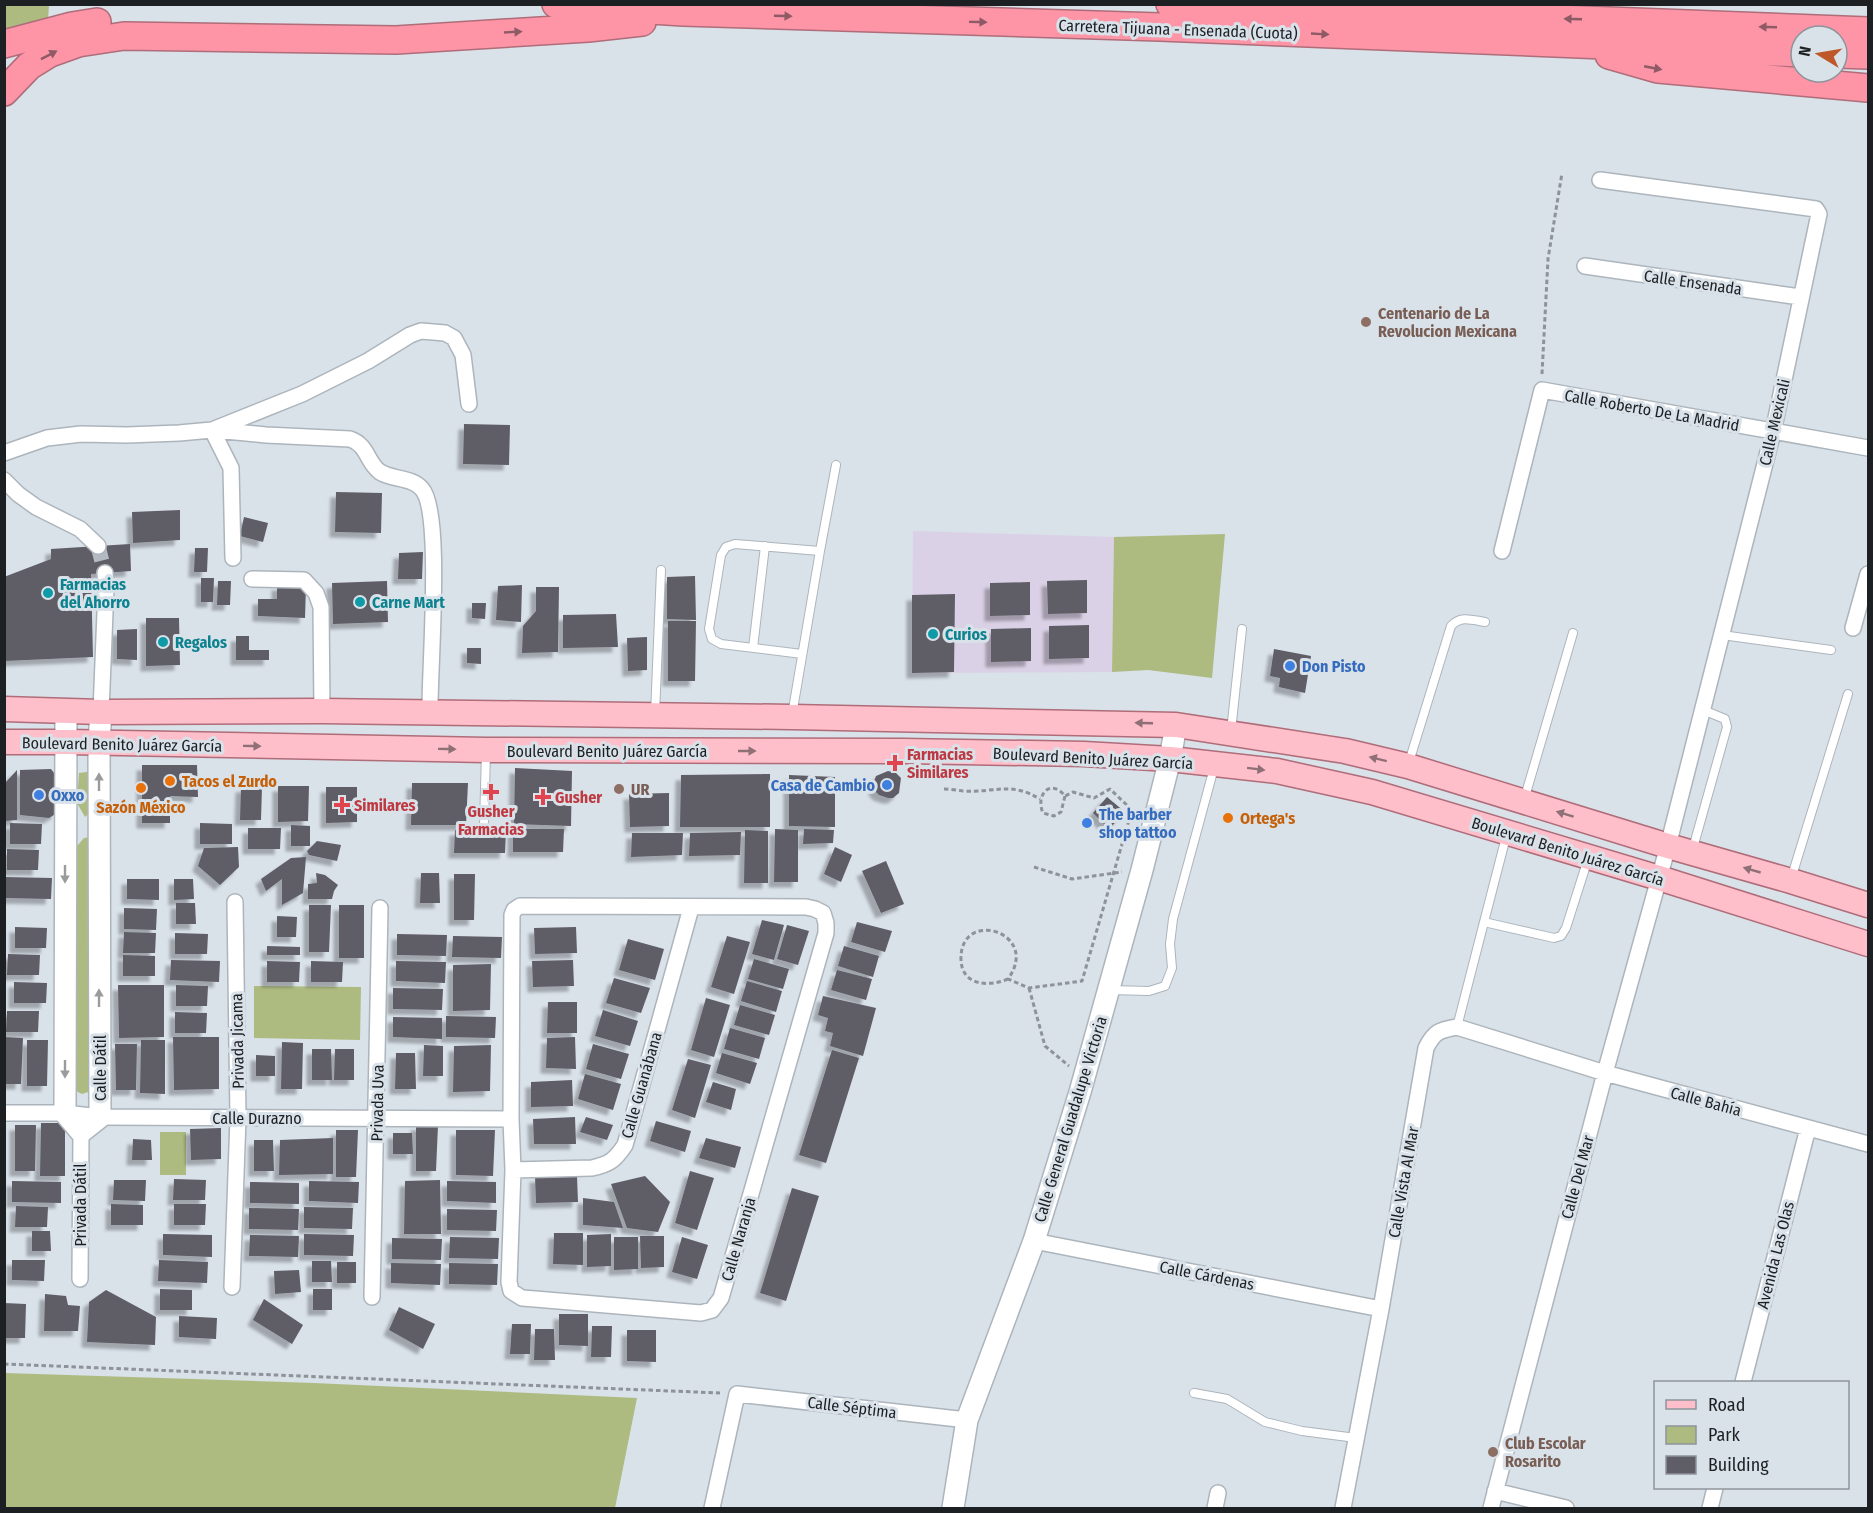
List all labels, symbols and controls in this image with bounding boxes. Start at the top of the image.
one-way arrow [774,11,793,20]
one-way arrow [1564,15,1583,24]
street label: Carretera Tijuana - Ensenada (Cuota) [1058,16,1298,43]
one-way arrow [969,18,988,27]
one-way arrow [1759,23,1778,32]
north arrow [1789,24,1849,84]
one-way arrow [504,28,523,37]
one-way arrow [1310,30,1329,39]
text: N [1795,45,1815,58]
one-way arrow [40,50,57,60]
one-way arrow [1643,64,1662,73]
street label: Calle Ensenada [1643,266,1743,299]
place label: Centenario de La Revolucion Mexicana [1378,304,1517,341]
marker: Centenario de La Revolucion Mexicana [1359,315,1373,329]
street label: Calle Mexicali [1755,377,1794,467]
street label: Calle Roberto De La Madrid [1563,386,1741,435]
place label: Farmacias del Ahorro [60,575,130,612]
marker: Farmacias del Ahorro [41,586,55,600]
place label: Carne Mart [372,593,445,612]
marker: Carne Mart [353,595,367,609]
place label: Curios [945,625,987,644]
marker: Curios [926,627,940,641]
place label: Regalos [175,633,227,652]
marker: Regalos [156,635,170,649]
place label: Don Pisto [1302,657,1366,676]
marker: Don Pisto [1283,659,1297,673]
one-way arrow [1135,719,1154,728]
street label: Boulevard Benito Juárez García [22,733,223,756]
one-way arrow [242,741,261,750]
street label: Boulevard Benito Juárez García [507,742,707,761]
street label: Boulevard Benito Juárez García [992,744,1194,773]
one-way arrow [437,745,456,754]
place label: Farmacias Similares [907,745,973,782]
one-way arrow [737,746,756,756]
one-way arrow [1369,753,1388,763]
marker: Farmacias Similares [888,756,902,770]
one-way arrow [1247,764,1266,774]
place label: Tacos el Zurdo [182,772,277,791]
one-way arrow [94,773,104,792]
marker: Tacos el Zurdo [163,774,177,788]
place label: Casa de Cambio [771,776,875,795]
marker: Casa de Cambio [880,778,894,792]
place label: UR [631,780,650,799]
marker: Sazón México [134,781,148,795]
marker: UR [612,782,626,796]
marker: Gusher Farmacias [484,785,498,799]
place label: Oxxo [51,786,85,805]
marker: Oxxo [32,788,46,802]
place label: Gusher [555,788,602,807]
marker: Gusher [536,790,550,804]
place label: Similares [354,796,416,815]
place label: Sazón México [96,798,186,817]
marker: Similares [335,798,349,812]
place label: Gusher Farmacias [458,802,524,839]
place label: The barber shop tattoo [1099,805,1177,842]
place label: Ortega's [1240,809,1295,828]
one-way arrow [1556,809,1574,819]
marker: Ortega's [1221,811,1235,825]
street label: Boulevard Benito Juárez García [1469,813,1667,890]
marker: The barber shop tattoo [1080,816,1094,830]
one-way arrow [60,864,70,883]
one-way arrow [1743,865,1761,874]
one-way arrow [94,989,104,1008]
street label: Privada Jicama [227,993,248,1089]
street label: Calle General Guadalupe Victoria [1030,1014,1111,1224]
street label: Calle Guanábana [617,1030,666,1141]
street label: Calle Dátil [91,1035,110,1101]
one-way arrow [60,1059,70,1078]
street label: Privada Uva [367,1064,388,1142]
street label: Calle Bahía [1668,1083,1744,1120]
street label: Calle Durazno [212,1109,302,1128]
street label: Calle Vista Al Mar [1384,1125,1423,1239]
street label: Calle Del Mar [1557,1133,1598,1221]
street label: Privada Dátil [71,1163,90,1247]
street label: Calle Naranja [717,1195,760,1283]
street label: Avenida Las Olas [1753,1199,1798,1311]
street label: Calle Cárdenas [1158,1257,1256,1294]
legend [1654,1381,1849,1489]
street label: Calle Séptima [806,1393,898,1422]
text: Road [1708,1394,1745,1416]
text: Park [1708,1424,1741,1446]
place label: Club Escolar Rosarito [1505,1434,1586,1471]
marker: Club Escolar Rosarito [1486,1445,1500,1459]
text: Building [1708,1454,1769,1476]

